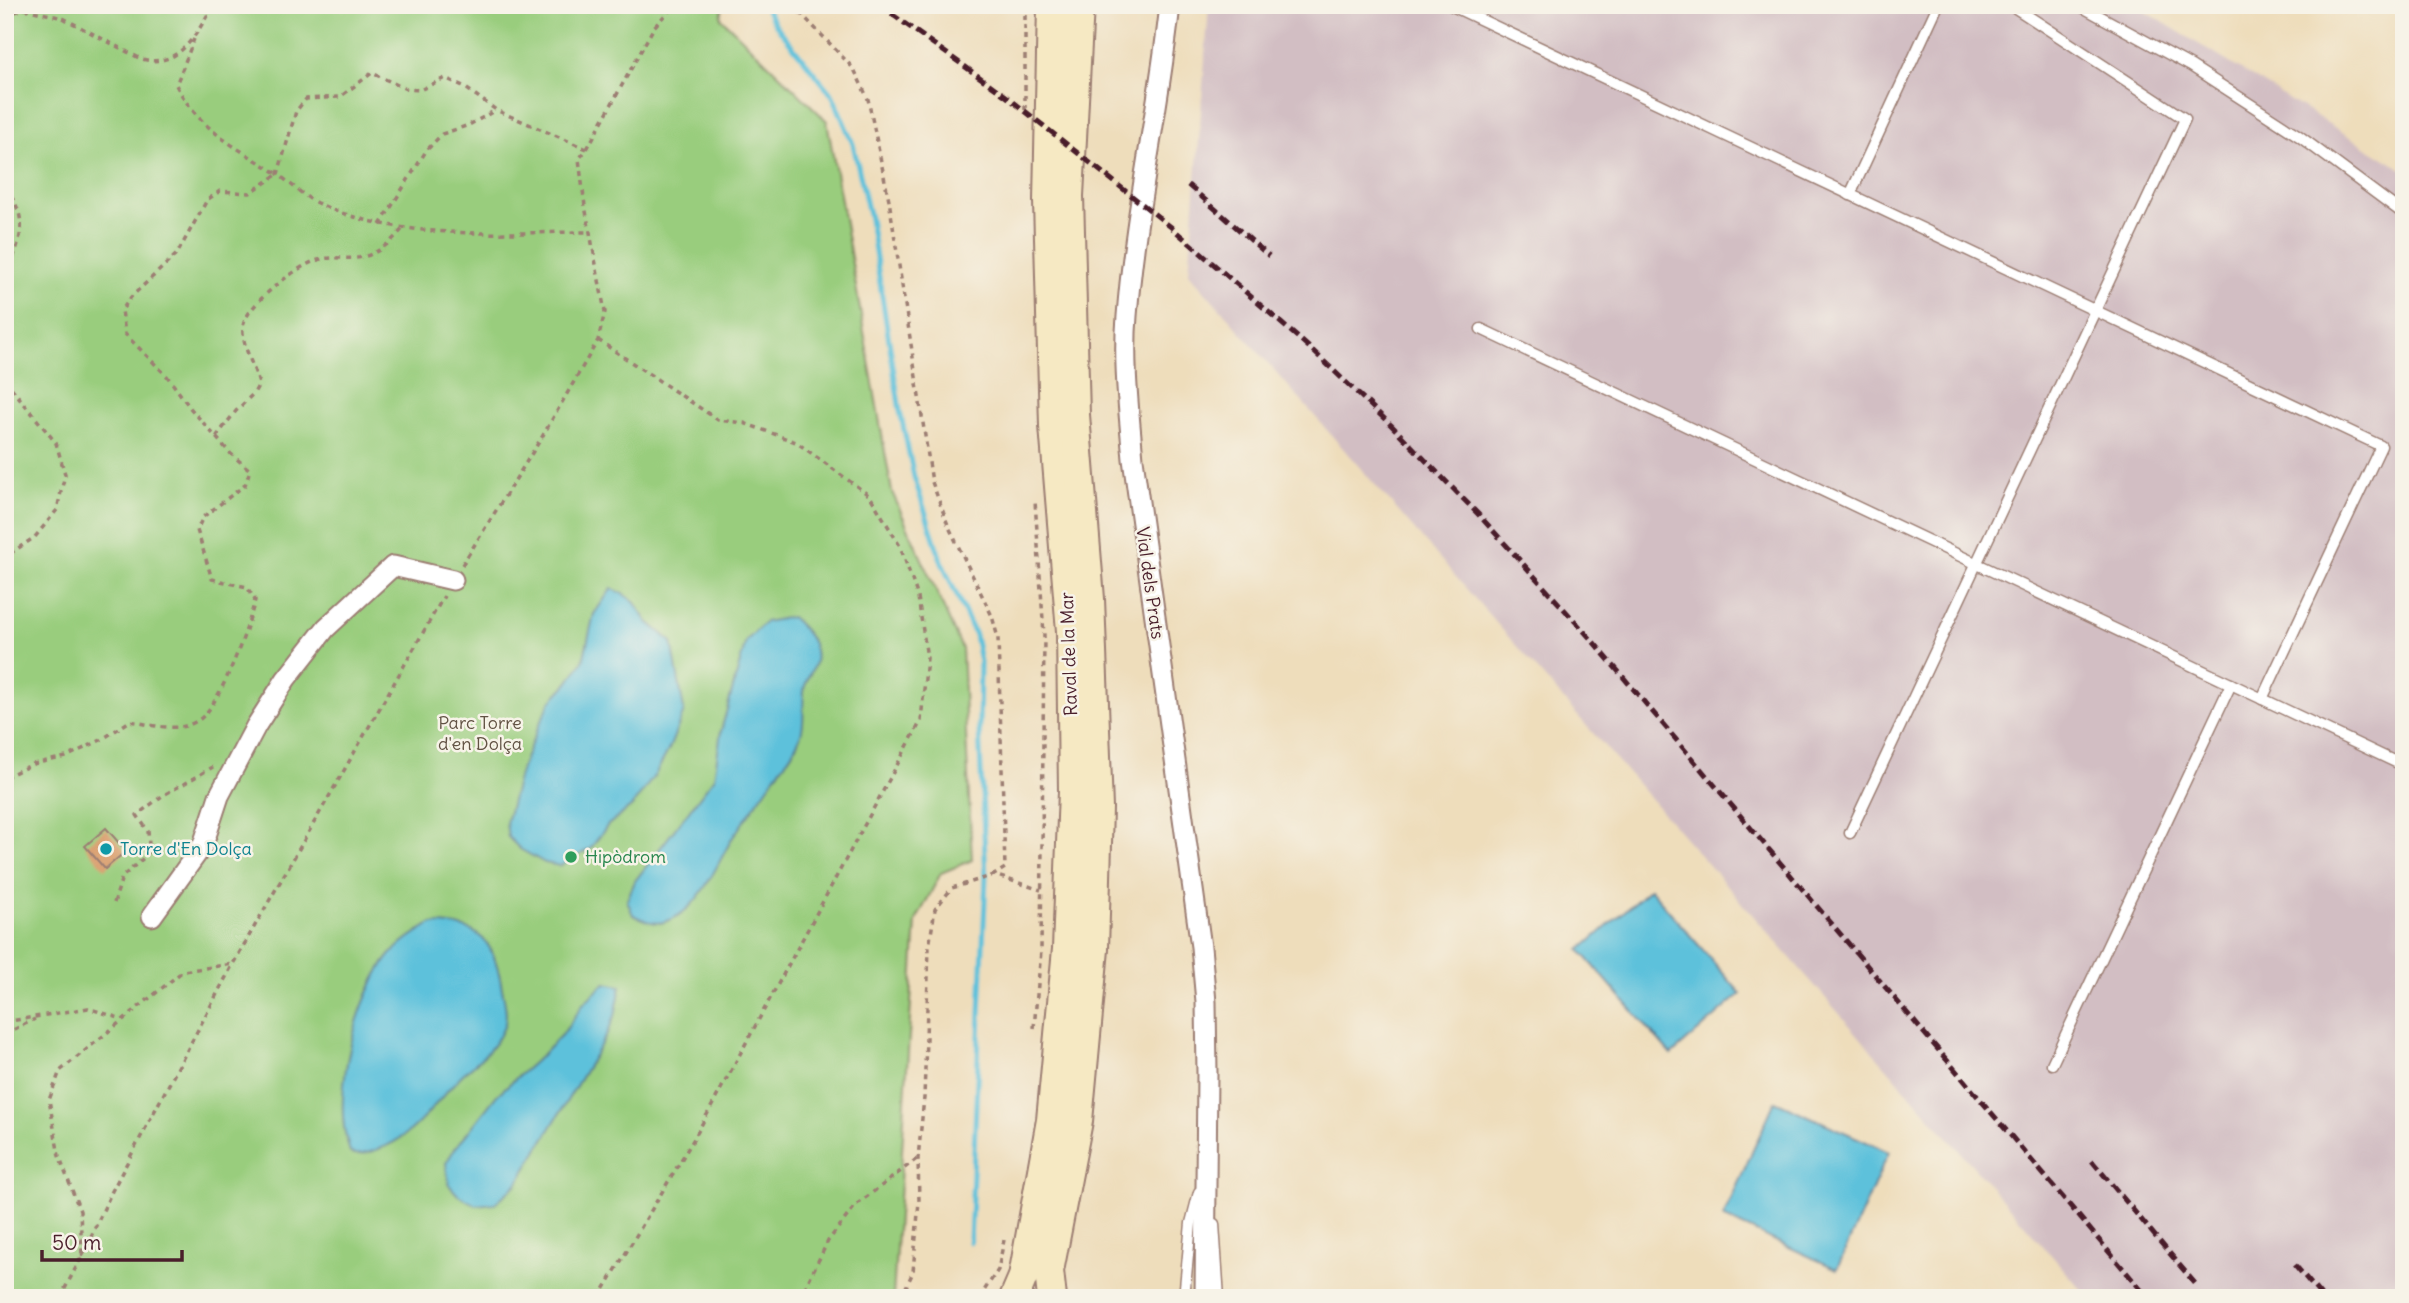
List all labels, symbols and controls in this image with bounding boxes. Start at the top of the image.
street label: Vial dels Prats [1131,525,1170,641]
street label: Raval de la Mar [1055,591,1082,716]
park label: Parc Torre d'en Dolça [438,711,522,755]
place label: Torre d'En Dolça [120,837,252,860]
marker: Torre d'En Dolça [98,841,114,857]
place label: Hipòdrom [585,845,666,868]
marker: Hipòdrom [563,849,579,865]
scale bar [42,1219,182,1263]
text: 50 m [52,1229,101,1256]

